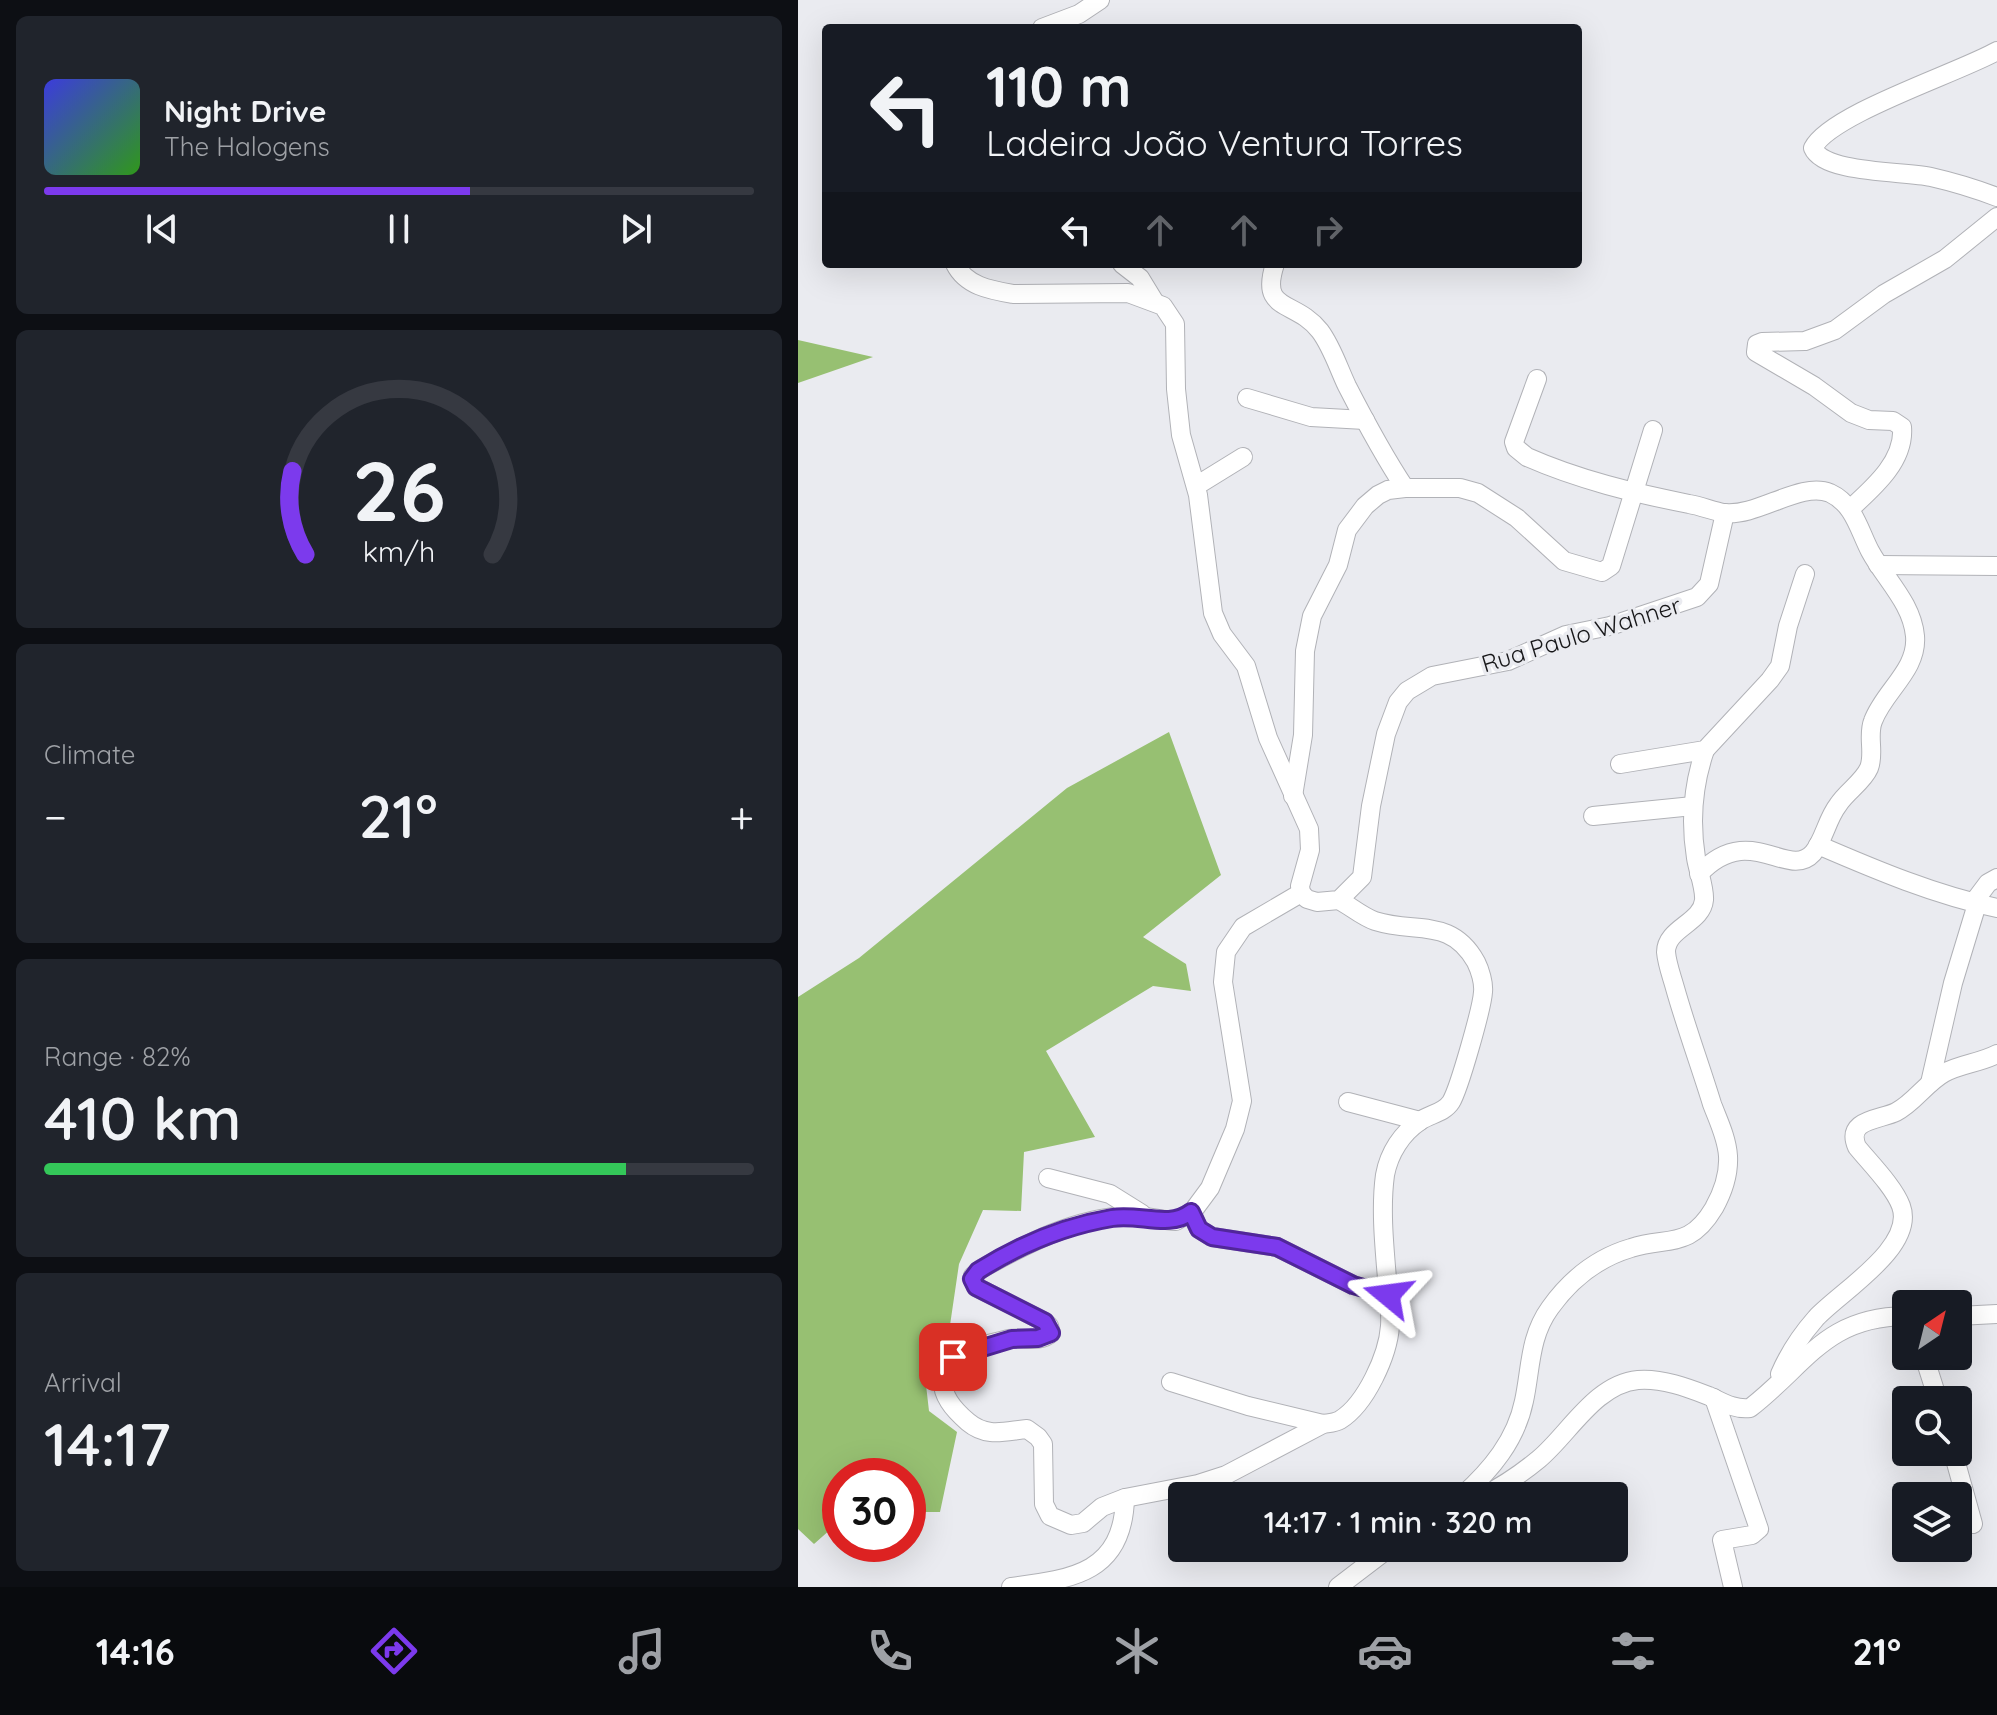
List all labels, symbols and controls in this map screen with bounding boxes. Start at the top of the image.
text: 110 m [986,51,1131,121]
icon: left [854,56,958,160]
text: Night Drive [164,92,326,130]
text: Ladeira João Ventura Torres [986,120,1463,165]
text: The Halogens [164,130,330,163]
icon: previous [140,207,184,251]
icon: pause [377,207,421,251]
icon: next [614,207,658,251]
icon: left [1054,208,1098,252]
icon: ahead [1138,208,1182,252]
icon: ahead [1222,208,1266,252]
icon: right [1306,208,1350,252]
text: 26 [352,438,446,542]
text: km/h [363,533,435,569]
street label: Rua Paulo Wahner [1478,589,1684,679]
text: Climate [44,738,135,771]
text: 21° [358,778,438,853]
text: − [44,789,67,844]
text: + [729,789,754,844]
text: Range · 82% [44,1040,191,1073]
text: 410 km [44,1080,242,1155]
position arrow [1346,1253,1430,1337]
north arrow [1892,1290,1972,1370]
map controls [1892,1290,1972,1562]
pin [919,1323,987,1391]
icon: arrive [931,1335,975,1379]
text: Arrival [44,1366,122,1399]
button: search [1892,1386,1972,1466]
text: 14:17 [44,1406,171,1481]
speed limit sign: 30 [822,1458,926,1562]
button: layers [1892,1482,1972,1562]
text: 14:17 · 1 min · 320 m [1264,1503,1532,1541]
icon: directions [366,1623,422,1679]
icon: music [614,1623,670,1679]
icon: phone [862,1623,918,1679]
icon: climate [1109,1623,1165,1679]
icon: car [1357,1623,1413,1679]
icon: filters [1605,1623,1661,1679]
text: 14:16 [96,1629,175,1674]
text: 21° [1852,1629,1901,1674]

